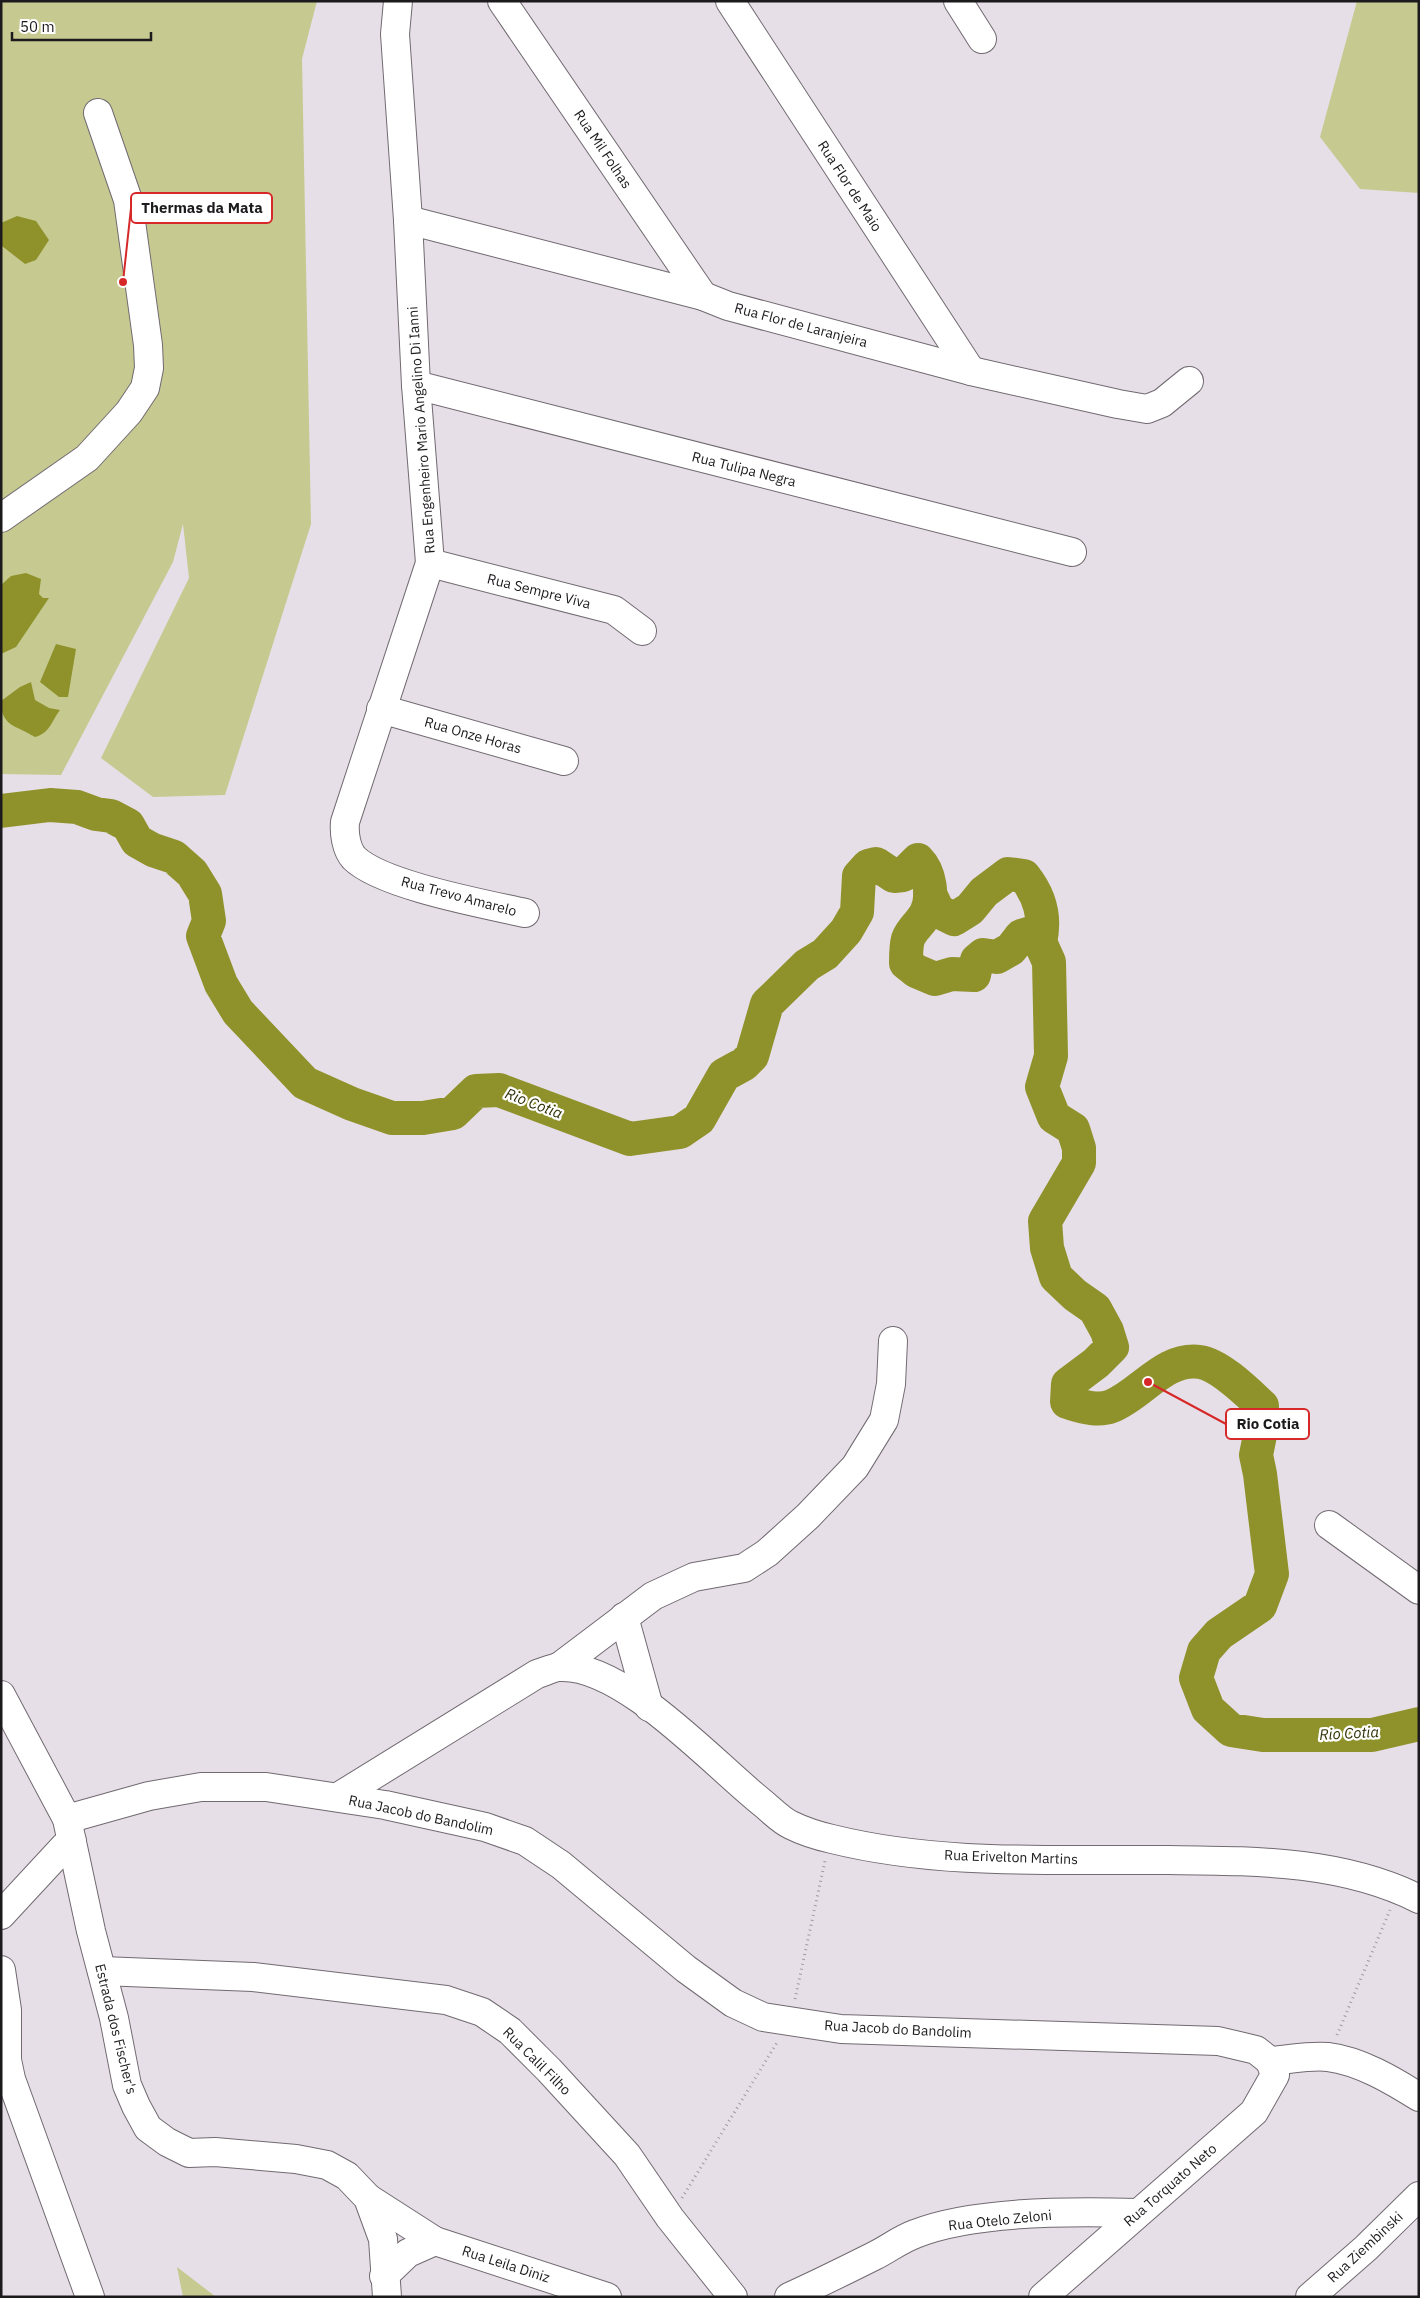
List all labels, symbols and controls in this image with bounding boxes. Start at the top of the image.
scale bar [12,10,151,42]
text: 50 m [20,17,55,36]
street label: Rua Mil Folhas [570,106,636,192]
street label: Rua Flor de Maio [814,137,886,235]
callout: Thermas da Mata [131,193,272,223]
text: Thermas da Mata [141,198,263,217]
street label: Rua Flor de Laranjeira [733,299,870,352]
street label: Rua Engenheiro Mario Angelino Di Ianni [403,306,439,554]
street label: Rua Tulipa Negra [690,447,798,491]
street label: Rua Sempre Viva [485,569,593,613]
street label: Rua Onze Horas [422,713,524,757]
street label: Rua Trevo Amarelo [399,872,519,920]
water label: Rio Cotia [503,1083,566,1123]
callout: Rio Cotia [1226,1409,1309,1439]
text: Rio Cotia [1236,1414,1300,1433]
water label: Rio Cotia [1319,1722,1380,1744]
street label: Rua Jacob do Bandolim [347,1791,495,1839]
street label: Rua Erivelton Martins [944,1846,1078,1868]
street label: Estrada dos Fischer's [91,1962,141,2096]
street label: Rua Jacob do Bandolim [824,2016,972,2042]
street label: Rua Calil Filho [499,2023,575,2099]
street label: Rua Torquato Neto [1120,2140,1220,2230]
street label: Rua Otelo Zeloni [947,2206,1053,2234]
street label: Rua Ziembinski [1324,2208,1406,2286]
street label: Rua Leila Diniz [460,2241,553,2287]

